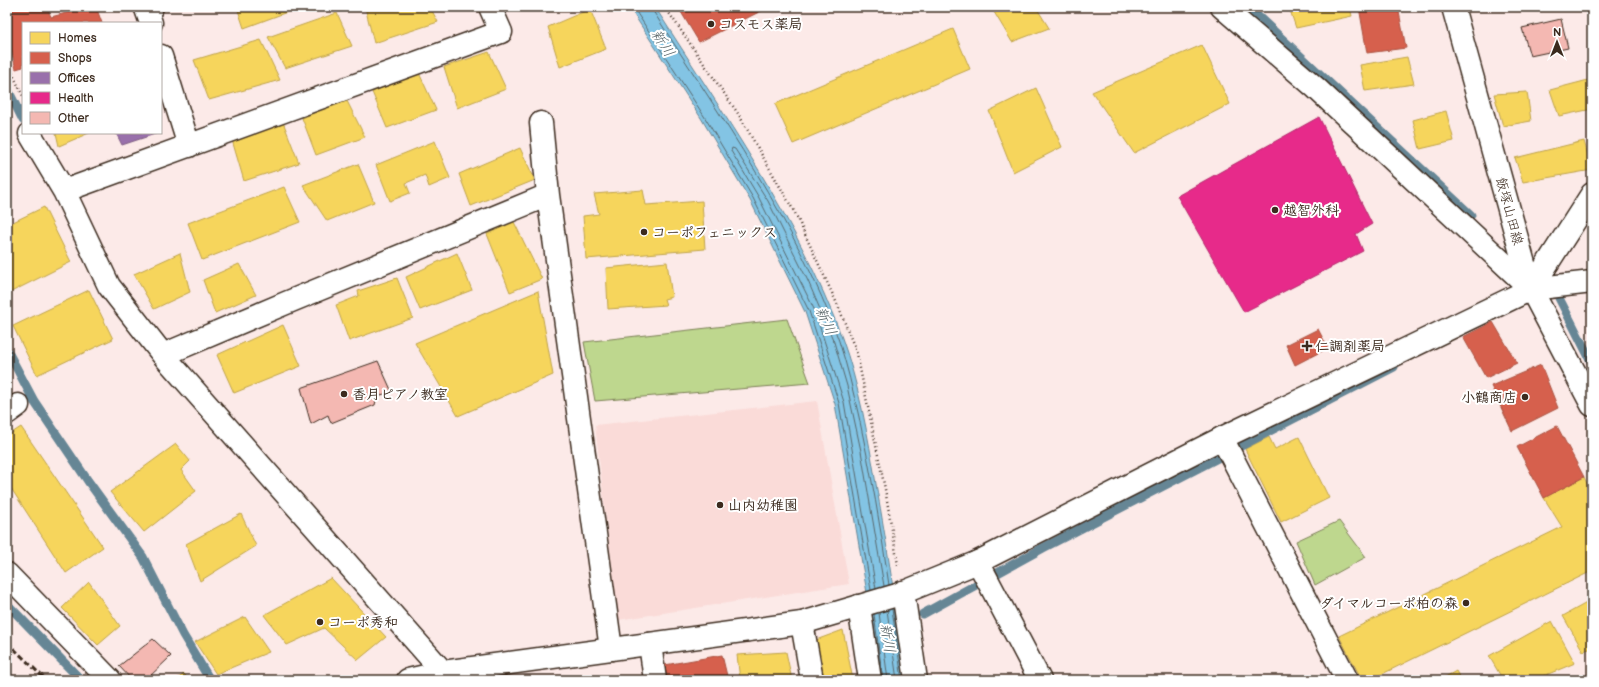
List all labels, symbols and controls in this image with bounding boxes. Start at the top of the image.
place label: コスモス薬局 [719,16,802,33]
marker: コスモス薬局 [706,19,716,29]
legend [22,22,162,134]
north arrow [1537,22,1577,62]
water label: 新川 [646,26,679,61]
text: N [1553,26,1561,39]
text: Homes [58,31,97,46]
text: Shops [58,51,92,66]
text: Offices [58,71,95,86]
text: Health [58,91,94,106]
text: Other [58,111,90,126]
street label: 飯塚山田線 [1492,175,1527,247]
place label: 越智外科 [1283,202,1340,219]
marker: 越智外科 [1270,205,1280,215]
place label: コーポフェニックス [652,224,777,241]
marker: コーポフェニックス [639,227,649,237]
water label: 新川 [811,304,840,339]
place label: 仁調剤薬局 [1315,338,1385,355]
marker: 仁調剤薬局 [1302,341,1312,351]
place label: 香月ピアノ教室 [352,386,448,403]
marker: 香月ピアノ教室 [339,389,349,399]
place label: 小鶴商店 [1461,389,1517,406]
marker: 小鶴商店 [1520,392,1530,402]
place label: 山内幼稚園 [728,497,798,514]
marker: 山内幼稚園 [715,500,725,510]
place label: ダイマルコーポ柏の森 [1320,595,1458,612]
marker: ダイマルコーポ柏の森 [1461,598,1471,608]
place label: コーポ秀和 [328,614,398,631]
marker: コーポ秀和 [315,617,325,627]
water label: 新川 [876,622,899,654]

